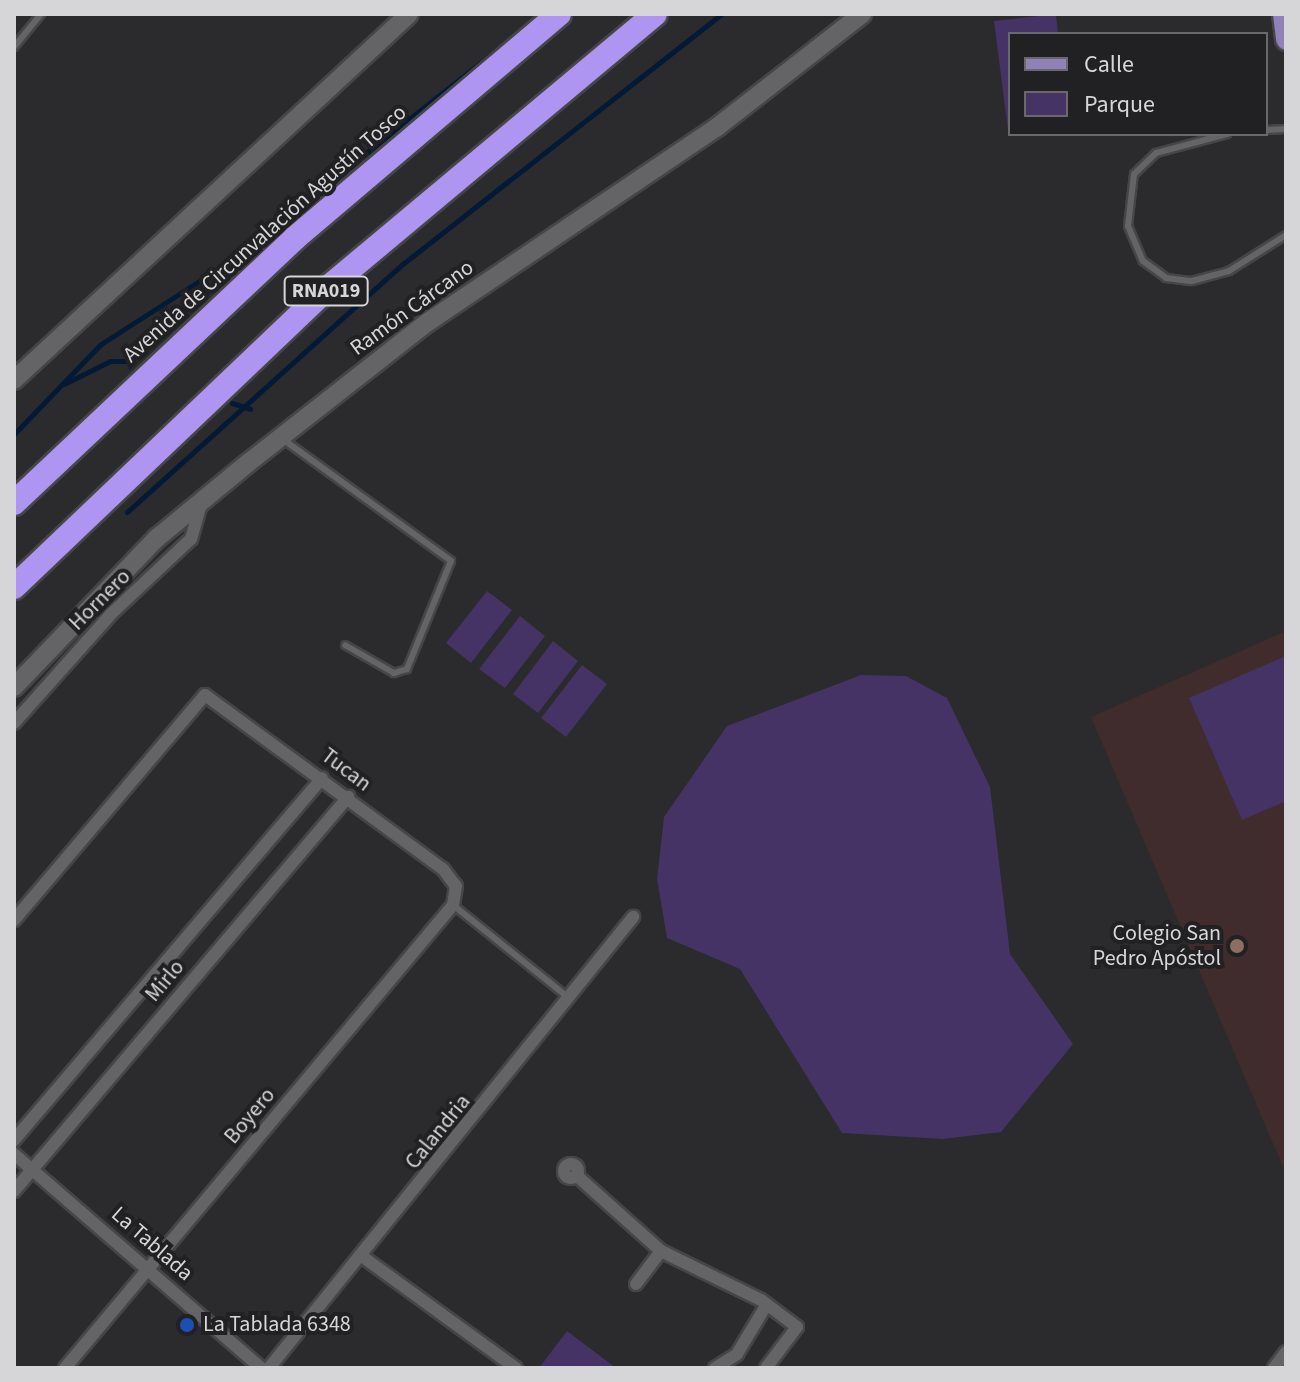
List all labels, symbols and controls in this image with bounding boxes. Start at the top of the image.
legend [1008,32,1268,136]
text: Calle [1084,47,1134,82]
text: Parque [1084,87,1155,122]
street label: Avenida de Circunvalación Agustín Tosco [118,100,412,368]
street label: Ramón Cárcano [345,254,479,362]
road number: RNA019 [282,275,370,307]
street label: Hornero [64,564,136,636]
street label: Tucan [316,743,376,797]
place label: Colegio San Pedro Apóstol [1093,920,1221,972]
marker: Colegio San Pedro Apóstol [1228,937,1246,955]
street label: Mirlo [140,955,190,1007]
street label: Boyero [219,1083,281,1149]
street label: Calandria [400,1089,476,1175]
street label: La Tablada [106,1201,198,1287]
place label: La Tablada 6348 [203,1312,351,1338]
marker: La Tablada 6348 [178,1316,196,1334]

